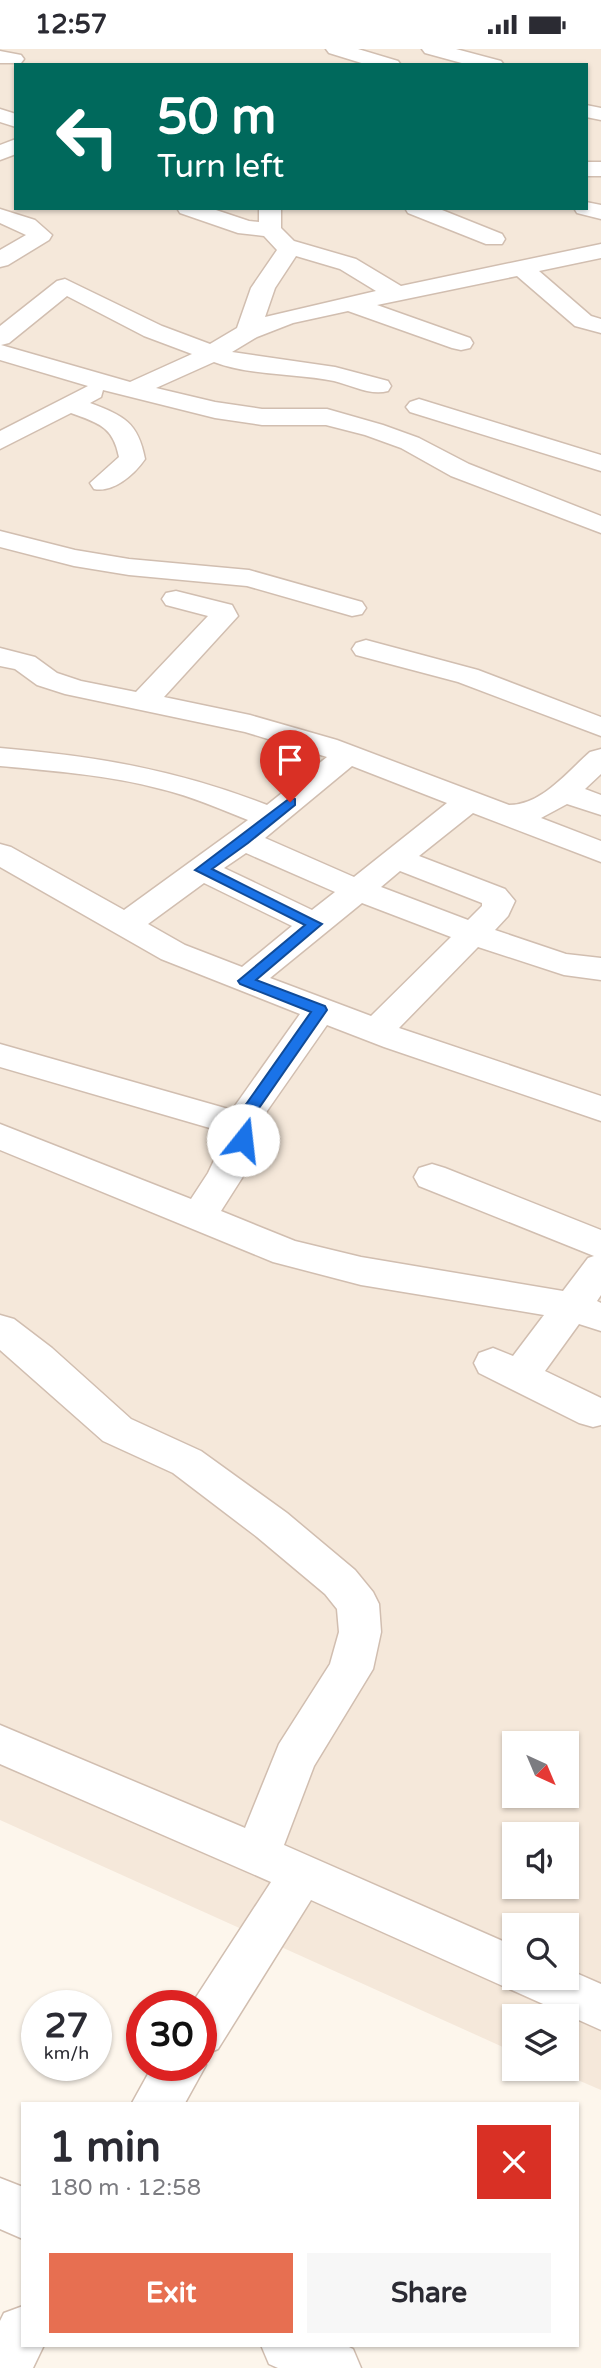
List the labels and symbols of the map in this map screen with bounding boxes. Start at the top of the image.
pin [260,730,320,802]
position arrow [206,1103,280,1177]
north arrow [502,1731,579,1808]
speed limit sign: 30 [126,1990,217,2081]

